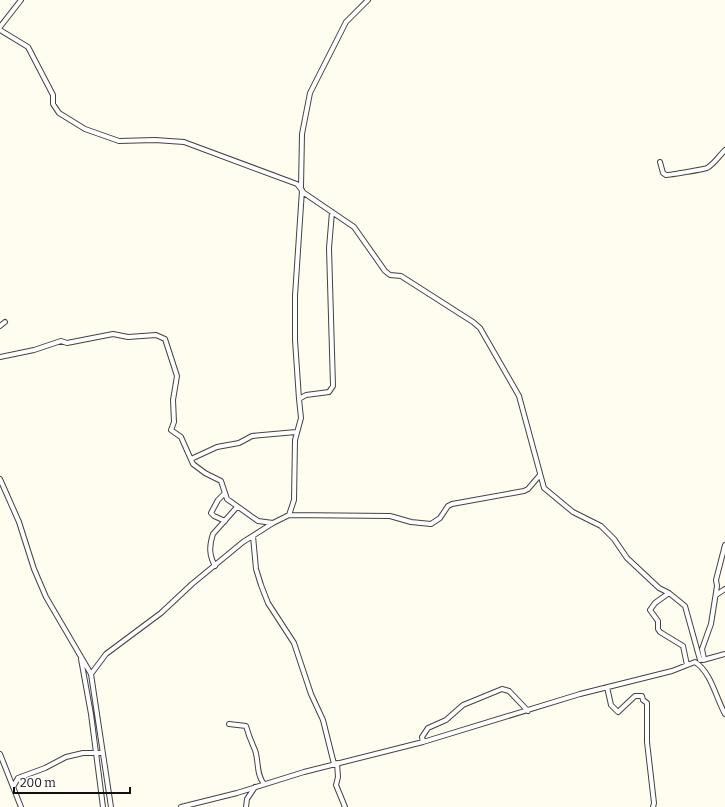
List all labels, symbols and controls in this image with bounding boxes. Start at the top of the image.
scale bar [14,769,130,795]
text: 200 m [20,776,56,790]

